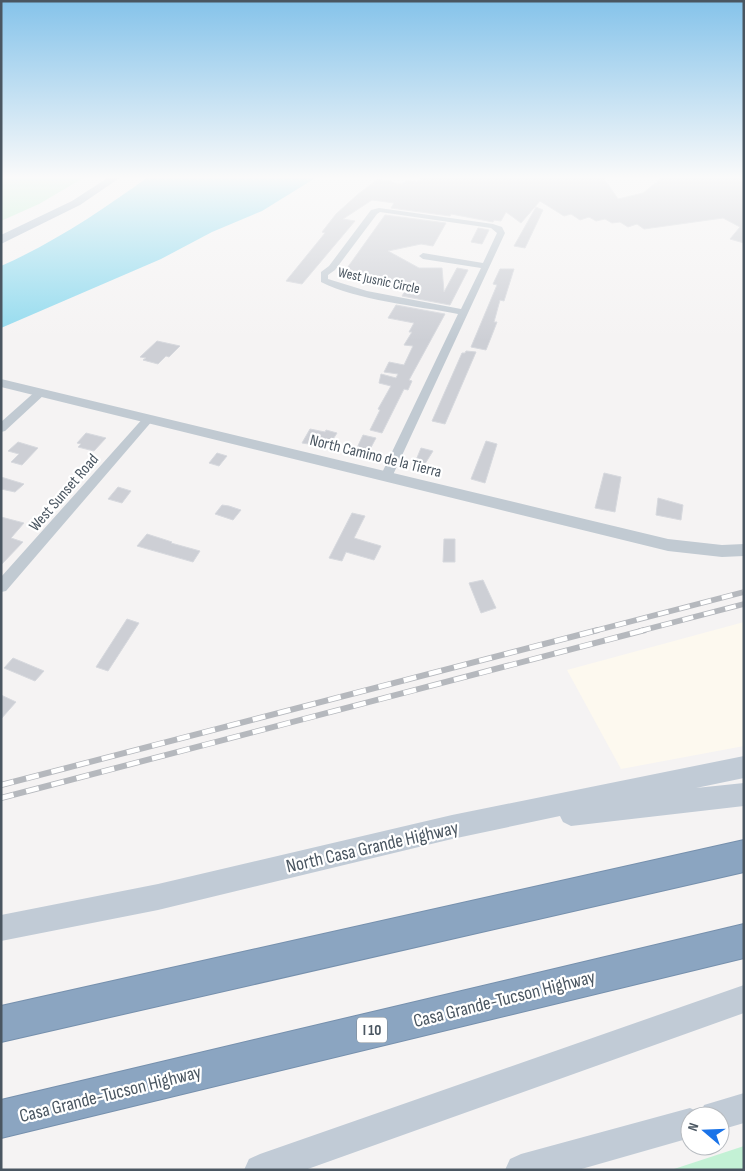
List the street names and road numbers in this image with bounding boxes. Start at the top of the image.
street label: West Jusnic Circle [336,264,421,297]
street label: North Camino de la Tierra [308,431,443,482]
street label: West Sunset Road [25,450,103,536]
street label: North Casa Grande Highway [284,816,461,878]
street label: Casa Grande-Tucson Highway [411,966,598,1033]
road number: I 10 [357,1018,387,1042]
street label: Casa Grande-Tucson Highway [17,1061,204,1128]

